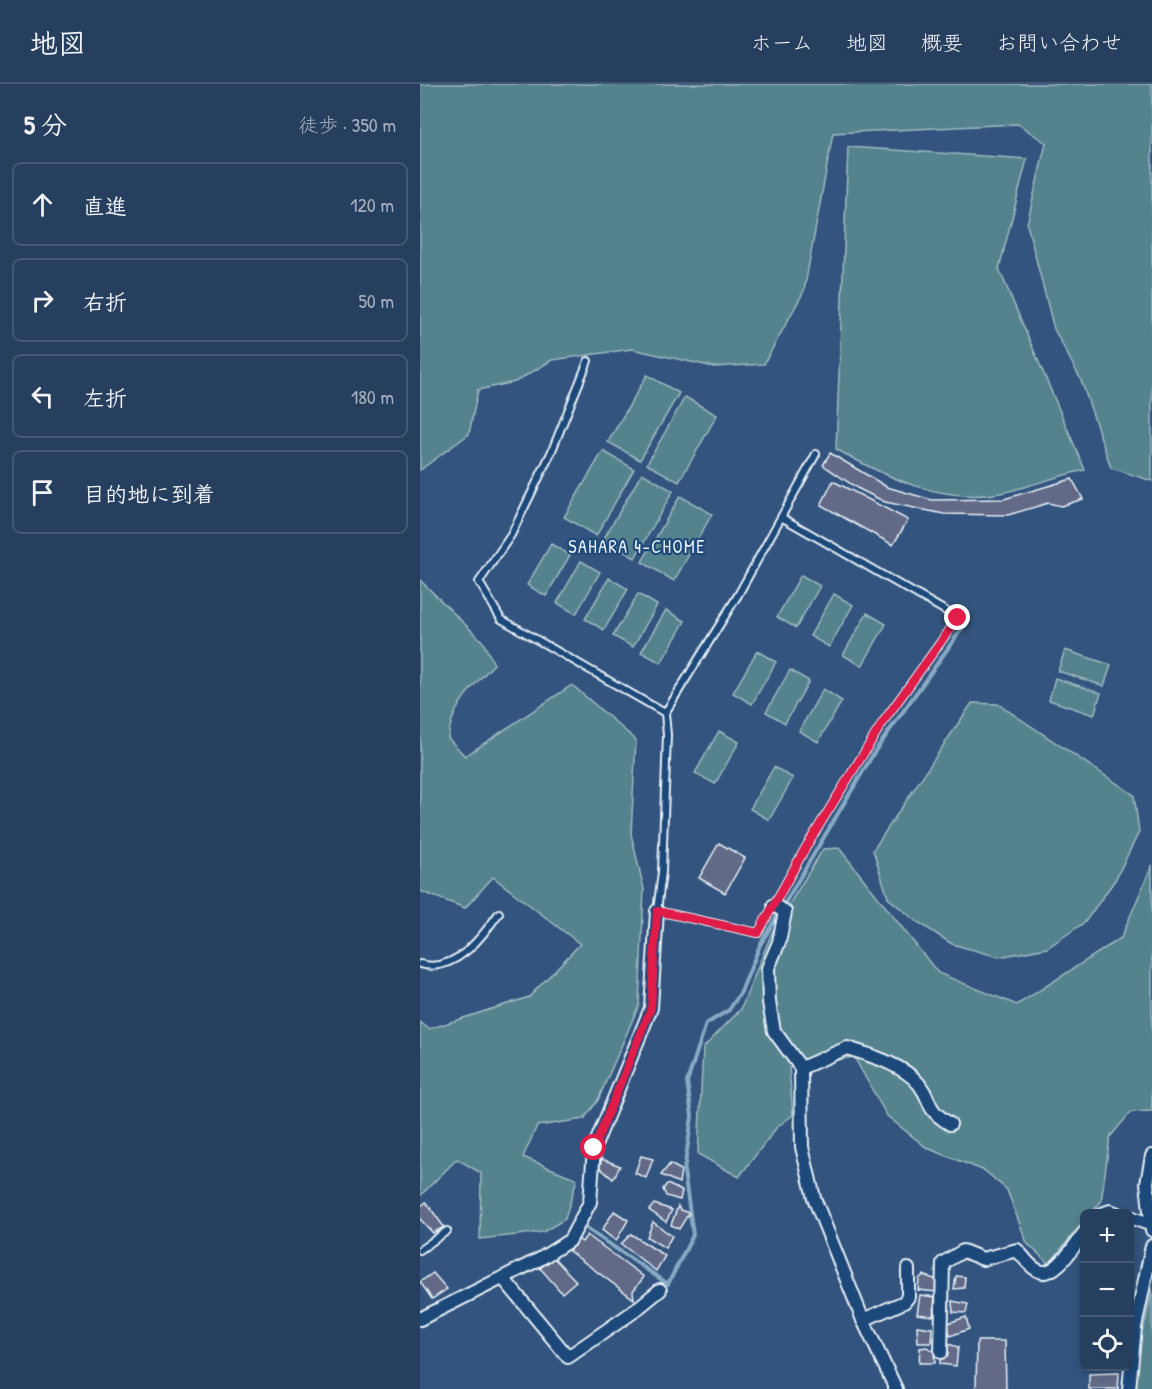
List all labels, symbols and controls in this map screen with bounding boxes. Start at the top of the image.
text: 地図 [30,24,86,62]
text: ホーム [751,28,813,57]
text: 地図 [846,28,888,57]
text: 概要 [921,28,963,57]
text: お問い合わせ [996,28,1122,57]
text: 5 分 [24,107,67,142]
text: 徒歩 · 350 m [298,111,396,138]
icon: ahead [26,188,59,221]
text: 直進 [83,191,127,221]
text: 120 m [350,191,394,218]
icon: right [26,284,59,317]
text: 右折 [83,287,127,317]
text: 50 m [358,287,394,314]
icon: left [26,380,59,413]
text: 左折 [83,383,127,413]
text: 180 m [351,383,394,410]
icon: arrive [26,476,59,509]
text: 目的地に到着 [83,479,215,509]
district label: SAHARA 4-CHOME [568,534,706,559]
route end [944,604,970,630]
route start [580,1134,606,1160]
map controls [1080,1209,1134,1371]
button: + [1080,1209,1134,1263]
button: − [1080,1263,1134,1317]
button: locate [1080,1317,1134,1371]

